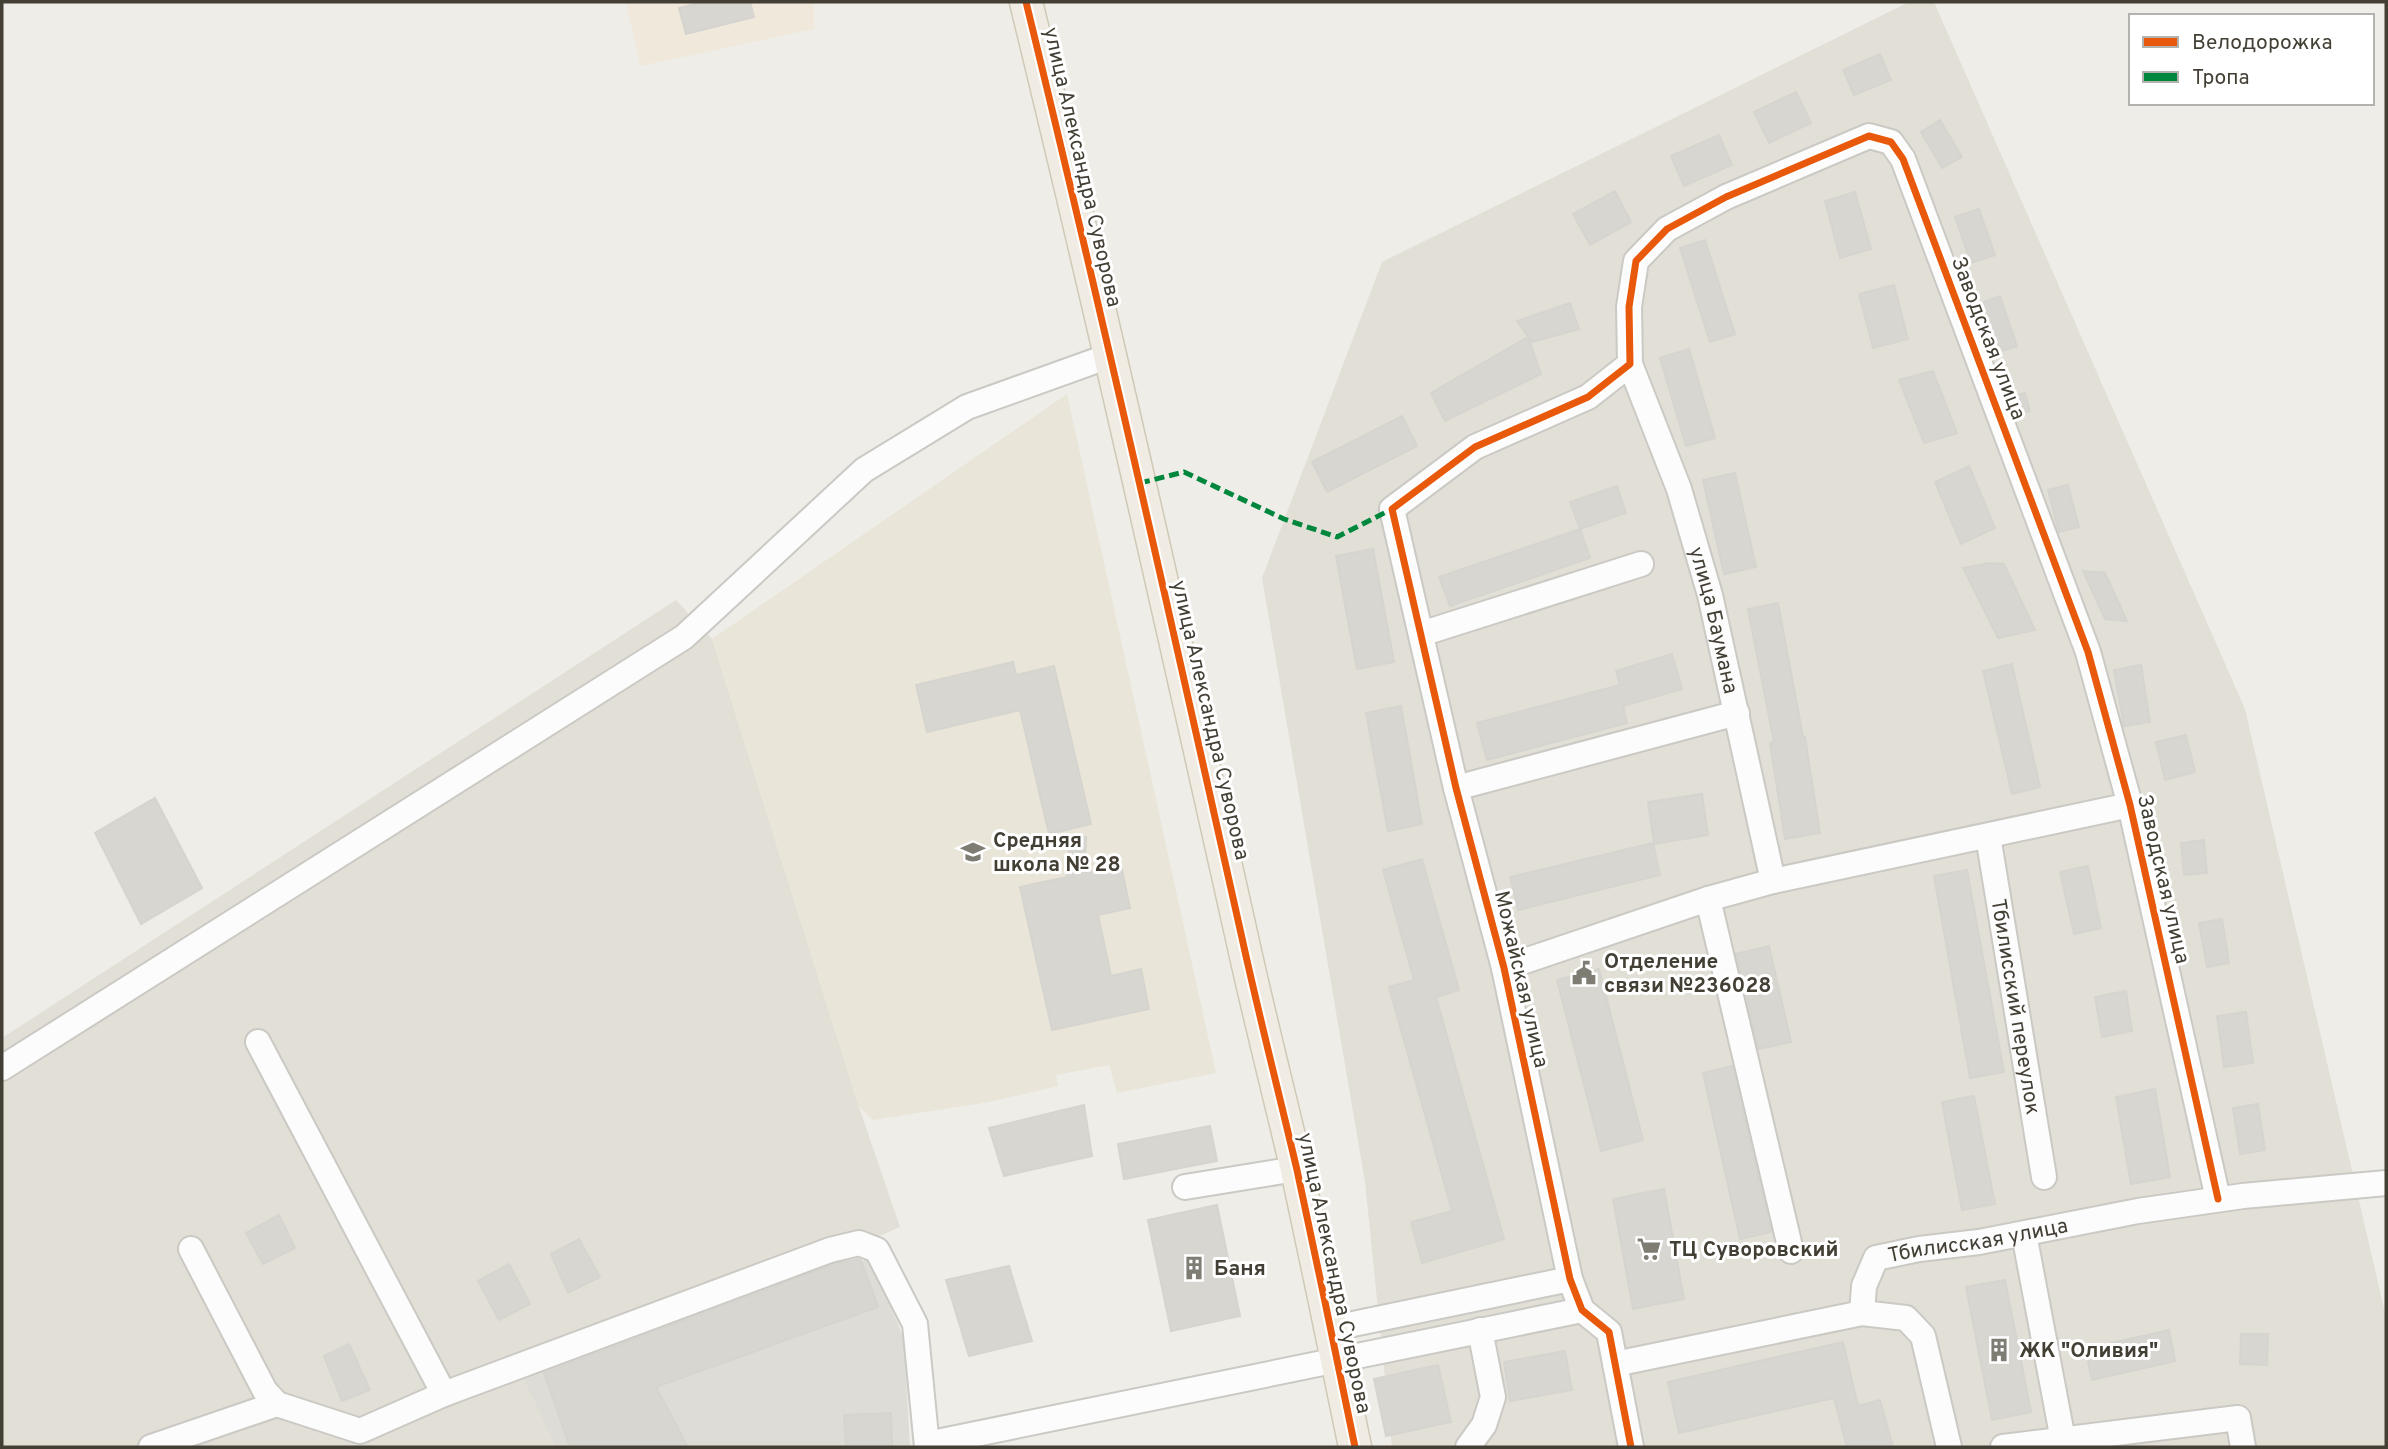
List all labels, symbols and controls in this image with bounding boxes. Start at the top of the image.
legend [2129,14,2374,105]
street label: улица Александра Суворова [1036,25,1127,310]
text: Велодорожка [2192,30,2332,57]
text: Тропа [2192,65,2250,92]
street label: Заводская улица [1944,253,2031,424]
street label: улица Баумана [1682,544,1743,697]
street label: улица Александра Суворова [1164,578,1255,863]
street label: Заводская улица [2130,792,2195,967]
place label: Средняя школа № 28 [993,828,1121,879]
school or university icon: Средняя школа № 28 [959,838,987,866]
street label: Можайская улица [1487,888,1554,1070]
street label: Тбилисский переулок [1984,897,2046,1117]
place label: Отделение связи №236028 [1604,949,1771,1000]
public building icon: Отделение связи №236028 [1570,959,1598,987]
street label: улица Александра Суворова [1291,1130,1377,1416]
street label: Тбилисская улица [1886,1213,2070,1270]
supermarket icon: ТЦ Суворовский [1635,1235,1663,1263]
place label: ТЦ Суворовский [1669,1237,1839,1264]
building icon: Баня [1180,1254,1208,1282]
place label: Баня [1214,1256,1266,1283]
building icon: ЖК "Оливия" [1985,1336,2013,1364]
place label: ЖК "Оливия" [2019,1338,2158,1365]

